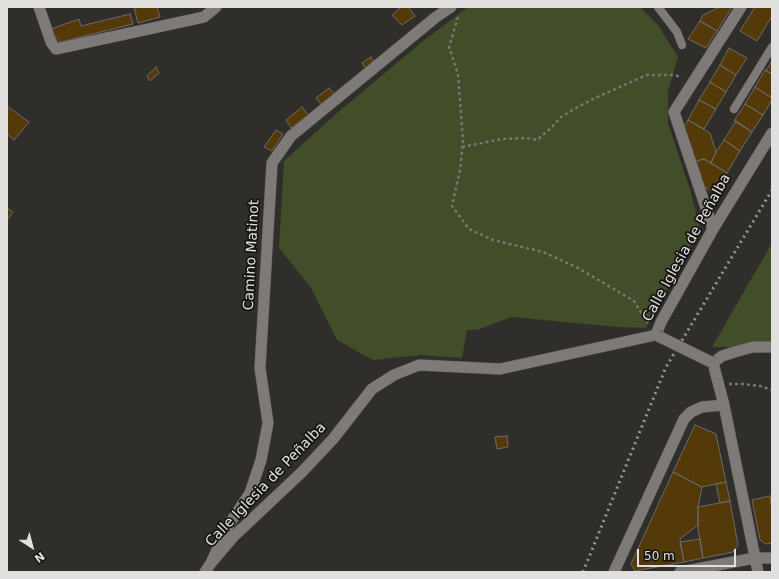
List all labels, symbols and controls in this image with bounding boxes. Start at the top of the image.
street label: Calle Iglesia de Peñalba [639,171,735,325]
street label: Camino Matinot [241,199,263,311]
street label: Calle Iglesia de Peñalba [202,419,330,551]
north arrow [12,527,52,567]
scale bar [639,541,738,567]
text: N [32,549,47,565]
text: 50 m [644,549,675,563]

